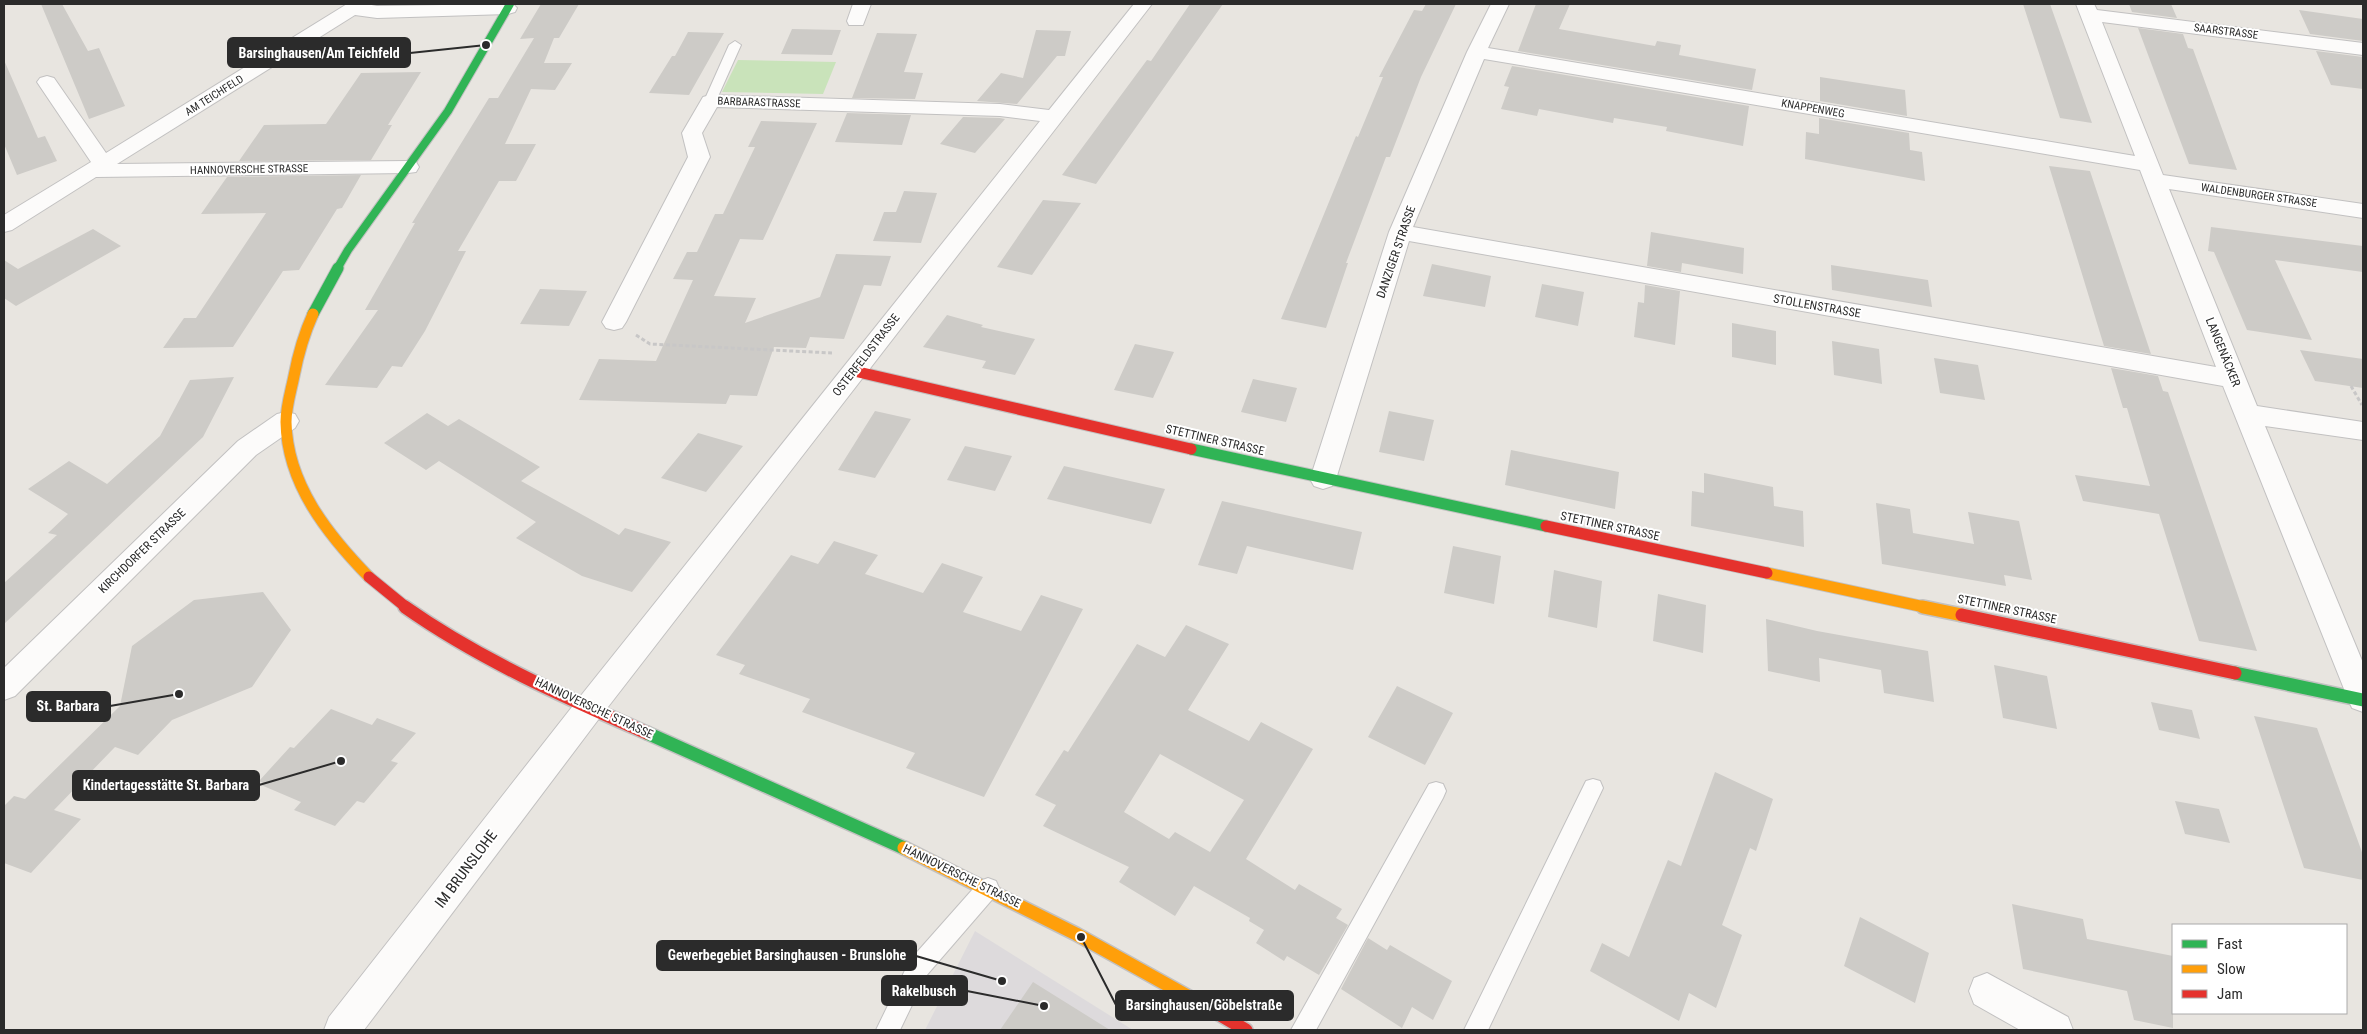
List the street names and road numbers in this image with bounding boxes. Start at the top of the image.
street label: SAARSTRASSE [2193,21,2259,42]
street label: AM TEICHFELD [183,72,246,118]
street label: BARBARASTRASSE [717,95,801,110]
street label: KNAPPENWEG [1780,97,1846,120]
street label: HANNOVERSCHE STRASSE [190,162,309,177]
street label: WALDENBURGER STRASSE [2200,181,2318,210]
street label: DANZIGER STRASSE [1374,204,1418,300]
street label: STOLLENSTRASSE [1772,291,1862,321]
street label: OSTERFELDSTRASSE [830,311,902,399]
street label: LANGENÄCKER [2203,315,2244,389]
street label: STETTINER STRASSE [1164,422,1266,458]
street label: KIRCHDORFER STRASSE [96,506,188,596]
street label: STETTINER STRASSE [1559,509,1661,543]
street label: STETTINER STRASSE [1956,592,2058,626]
street label: HANNOVERSCHE STRASSE [533,674,655,742]
street label: IM BRUNSLOHE [431,827,501,911]
street label: HANNOVERSCHE STRASSE [901,841,1023,911]

